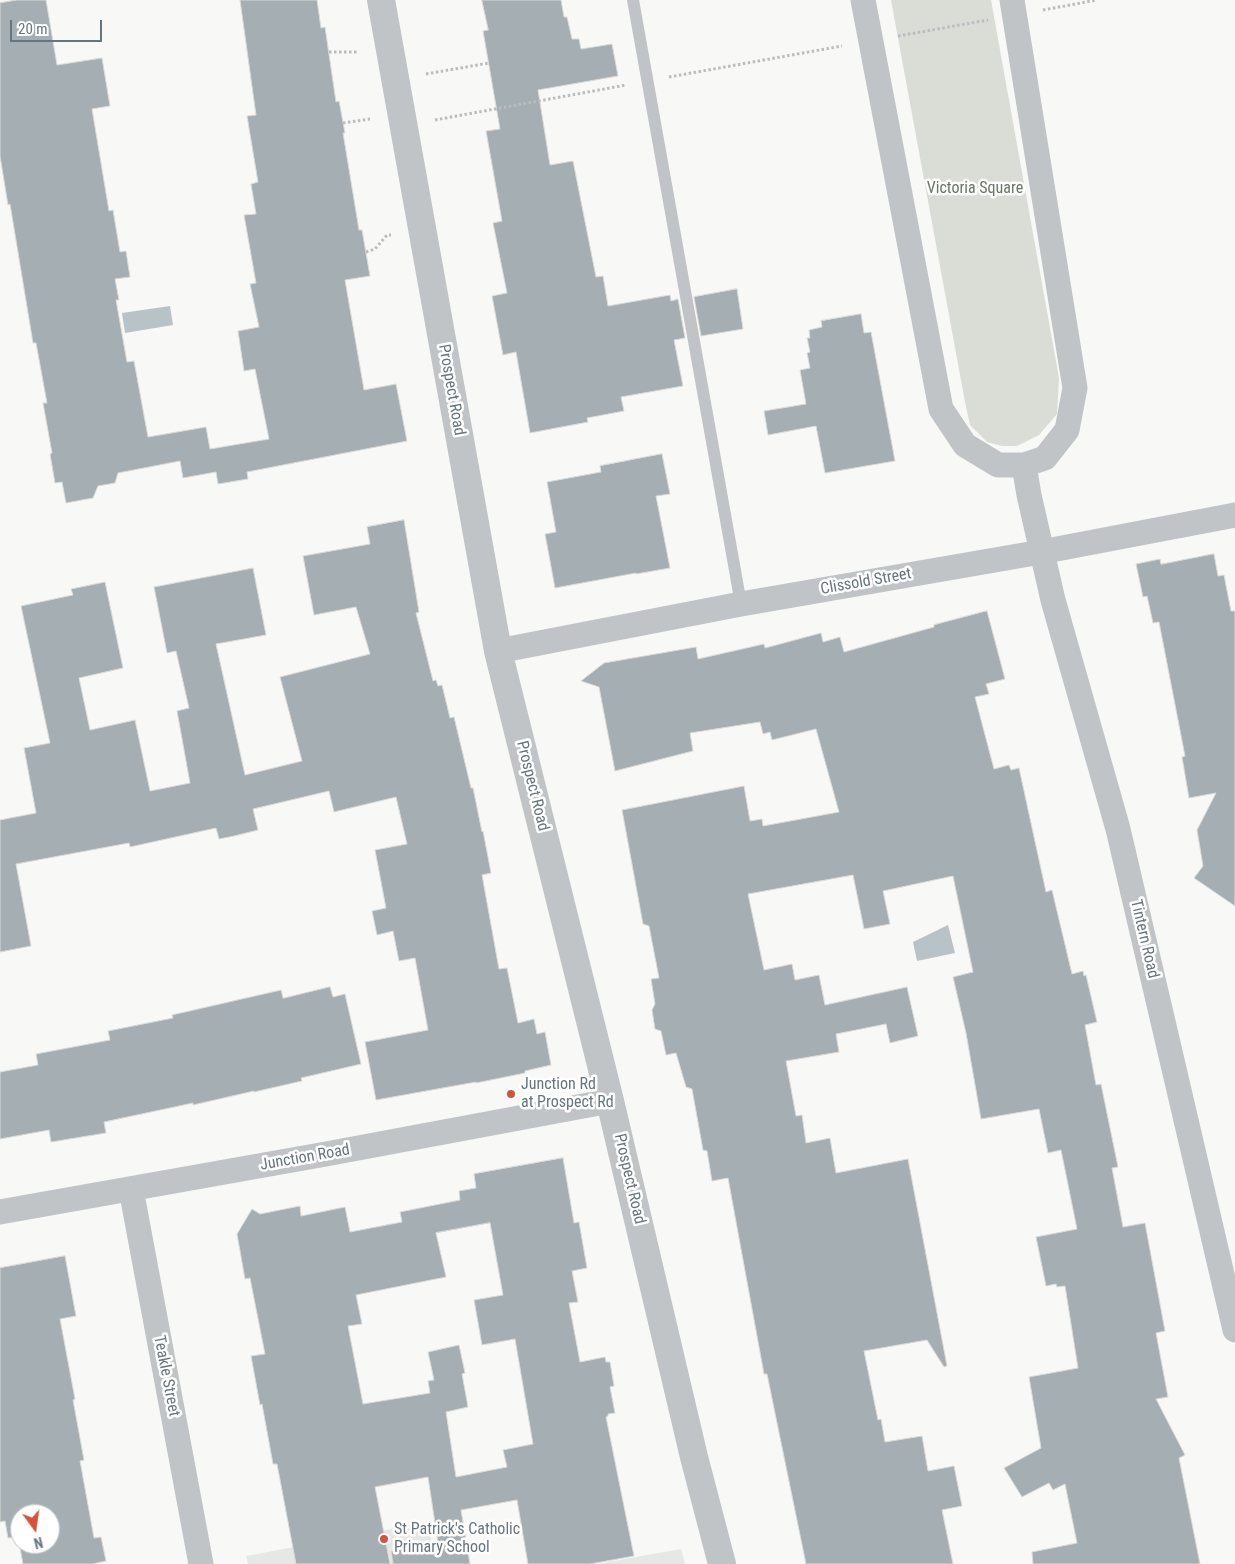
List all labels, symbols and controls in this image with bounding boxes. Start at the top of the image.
scale bar [12,10,105,42]
text: 20 m [18,20,48,38]
park label: Victoria Square [927,179,1023,199]
street label: Prospect Road [434,343,468,437]
street label: Clissold Street [819,565,913,599]
street label: Prospect Road [512,739,552,833]
street label: Tintern Road [1126,898,1162,980]
place label: Junction Rd at Prospect Rd [521,1075,614,1113]
marker: Junction Rd at Prospect Rd [505,1088,517,1100]
street label: Prospect Road [609,1132,649,1226]
street label: Junction Road [259,1141,351,1175]
street label: Teakle Street [149,1334,183,1418]
north arrow [10,1504,60,1554]
place label: St Patrick's Catholic Primary School [394,1520,520,1558]
marker: St Patrick's Catholic Primary School [378,1533,390,1545]
text: N [32,1534,44,1551]

